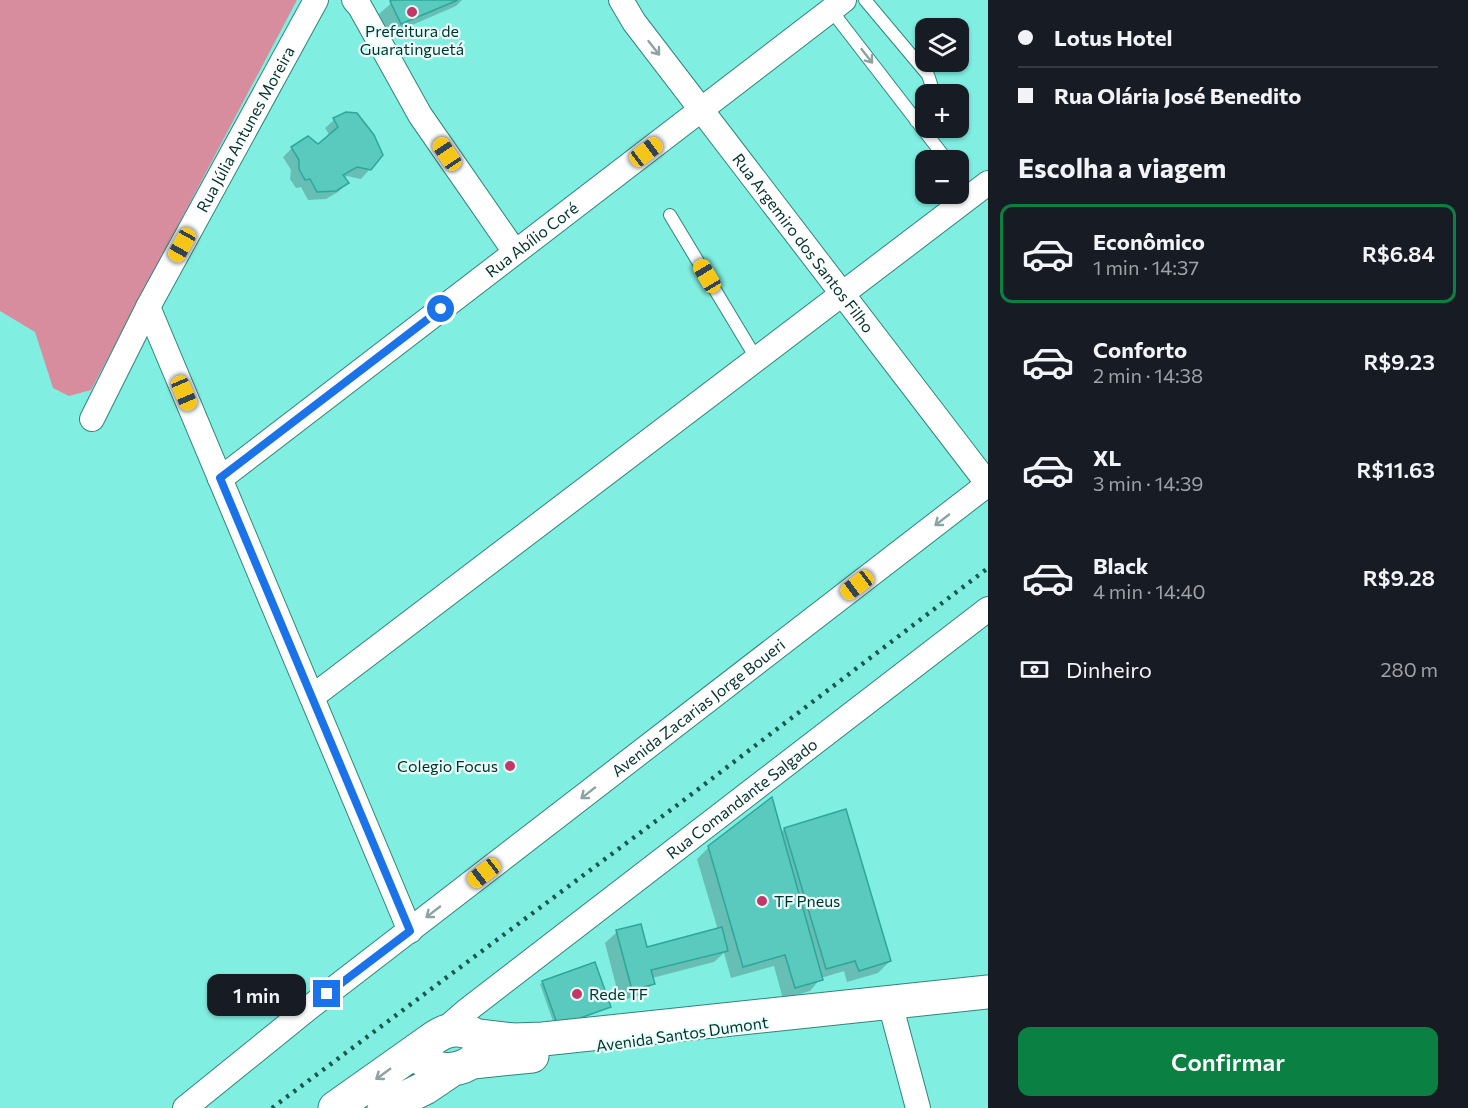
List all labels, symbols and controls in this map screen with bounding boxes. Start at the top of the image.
marker: Prefeitura de Guaratinguetá [405,5,419,19]
map controls [915,18,969,204]
button: layers [915,18,969,72]
place label: Prefeitura de Guaratinguetá [360,21,464,58]
text: Lotus Hotel [1054,24,1172,51]
one-way arrow [648,40,661,56]
street label: Rua Júlia Antunes Moreira [192,43,298,215]
one-way arrow [860,48,873,64]
text: Rua Olária José Benedito [1054,82,1301,109]
button: + [915,84,969,138]
car [429,134,465,174]
car [626,134,666,170]
street label: Rua Argemiro dos Santos Filho [729,149,878,336]
button: − [915,150,969,204]
text: Escolha a viagem [1018,151,1226,184]
street label: Rua Abílio Coré [481,198,582,281]
car [165,225,199,265]
icon: car [1021,227,1075,281]
text: Econômico [1093,228,1205,255]
text: R$6.84 [1362,240,1435,267]
text: 1 min · 14:37 [1093,255,1199,279]
car [690,256,724,296]
route start [427,295,454,322]
icon: car [1021,335,1075,389]
text: Conforto [1093,336,1187,363]
text: R$9.23 [1363,348,1435,375]
text: 2 min · 14:38 [1093,363,1203,387]
car [169,373,199,413]
icon: car [1021,443,1075,497]
text: XL [1093,444,1121,471]
text: R$11.63 [1356,456,1435,483]
text: 3 min · 14:39 [1093,471,1204,495]
one-way arrow [934,514,950,527]
icon: car [1021,551,1075,605]
text: Black [1093,552,1148,579]
text: R$9.28 [1363,564,1435,591]
car [837,567,877,603]
text: 4 min · 14:40 [1093,579,1206,603]
street label: Avenida Zacarias Jorge Boueri [607,634,788,780]
icon: cash [1018,653,1051,686]
text: Dinheiro [1066,656,1152,683]
text: 280 m [1380,657,1438,681]
street label: Rua Comandante Salgado [662,734,821,862]
place label: Colegio Focus [397,756,498,775]
marker: Colegio Focus [503,759,517,773]
one-way arrow [580,787,596,800]
car [464,855,504,891]
place label: TF Pneus [774,891,840,910]
marker: TF Pneus [755,894,769,908]
one-way arrow [426,906,442,919]
callout: 1 min [207,973,306,1015]
route end [313,980,340,1007]
text: 1 min [233,983,280,1007]
place label: Rede TF [589,984,648,1003]
marker: Rede TF [570,987,584,1001]
street label: Avenida Santos Dumont [595,1012,770,1055]
button: Confirmar [1018,1027,1438,1096]
one-way arrow [375,1068,391,1080]

